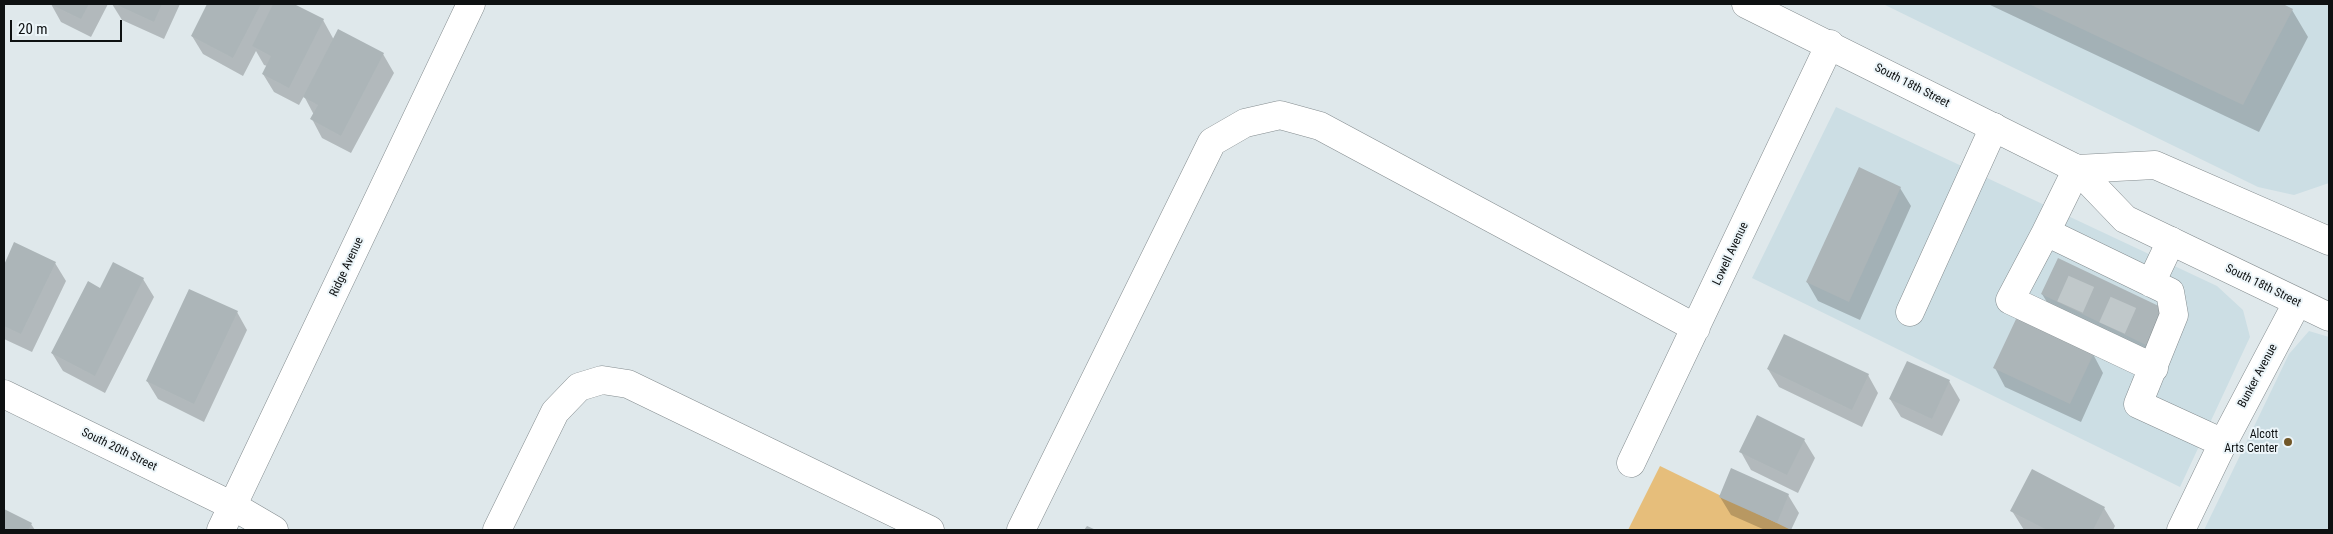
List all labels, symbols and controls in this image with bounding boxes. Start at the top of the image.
scale bar [12,10,125,42]
text: 20 m [18,20,48,38]
street label: South 18th Street [1872,61,1952,111]
street label: Lowell Avenue [1710,220,1752,288]
street label: Ridge Avenue [327,235,367,299]
street label: South 18th Street [2223,262,2303,310]
street label: Bunker Avenue [2235,342,2281,410]
street label: South 20th Street [79,426,159,474]
place label: Alcott Arts Center [2224,428,2278,456]
marker: Alcott Arts Center [2282,436,2294,448]

